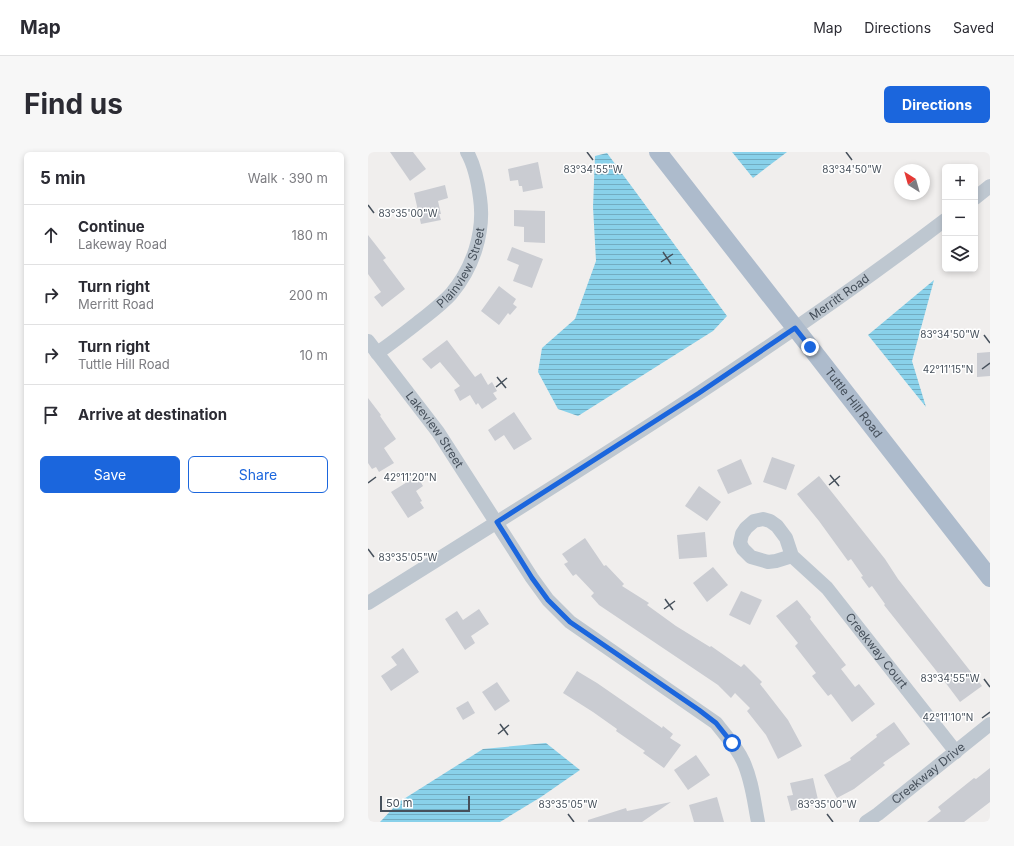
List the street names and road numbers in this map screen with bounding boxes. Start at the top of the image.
street label: Plainview Street [433,226,487,311]
street label: Merritt Road [806,270,872,323]
street label: Tuttle Hill Road [822,364,886,441]
street label: Lakeview Street [403,388,467,471]
street label: Creekway Court [842,610,911,691]
street label: Creekway Drive [888,739,968,807]

